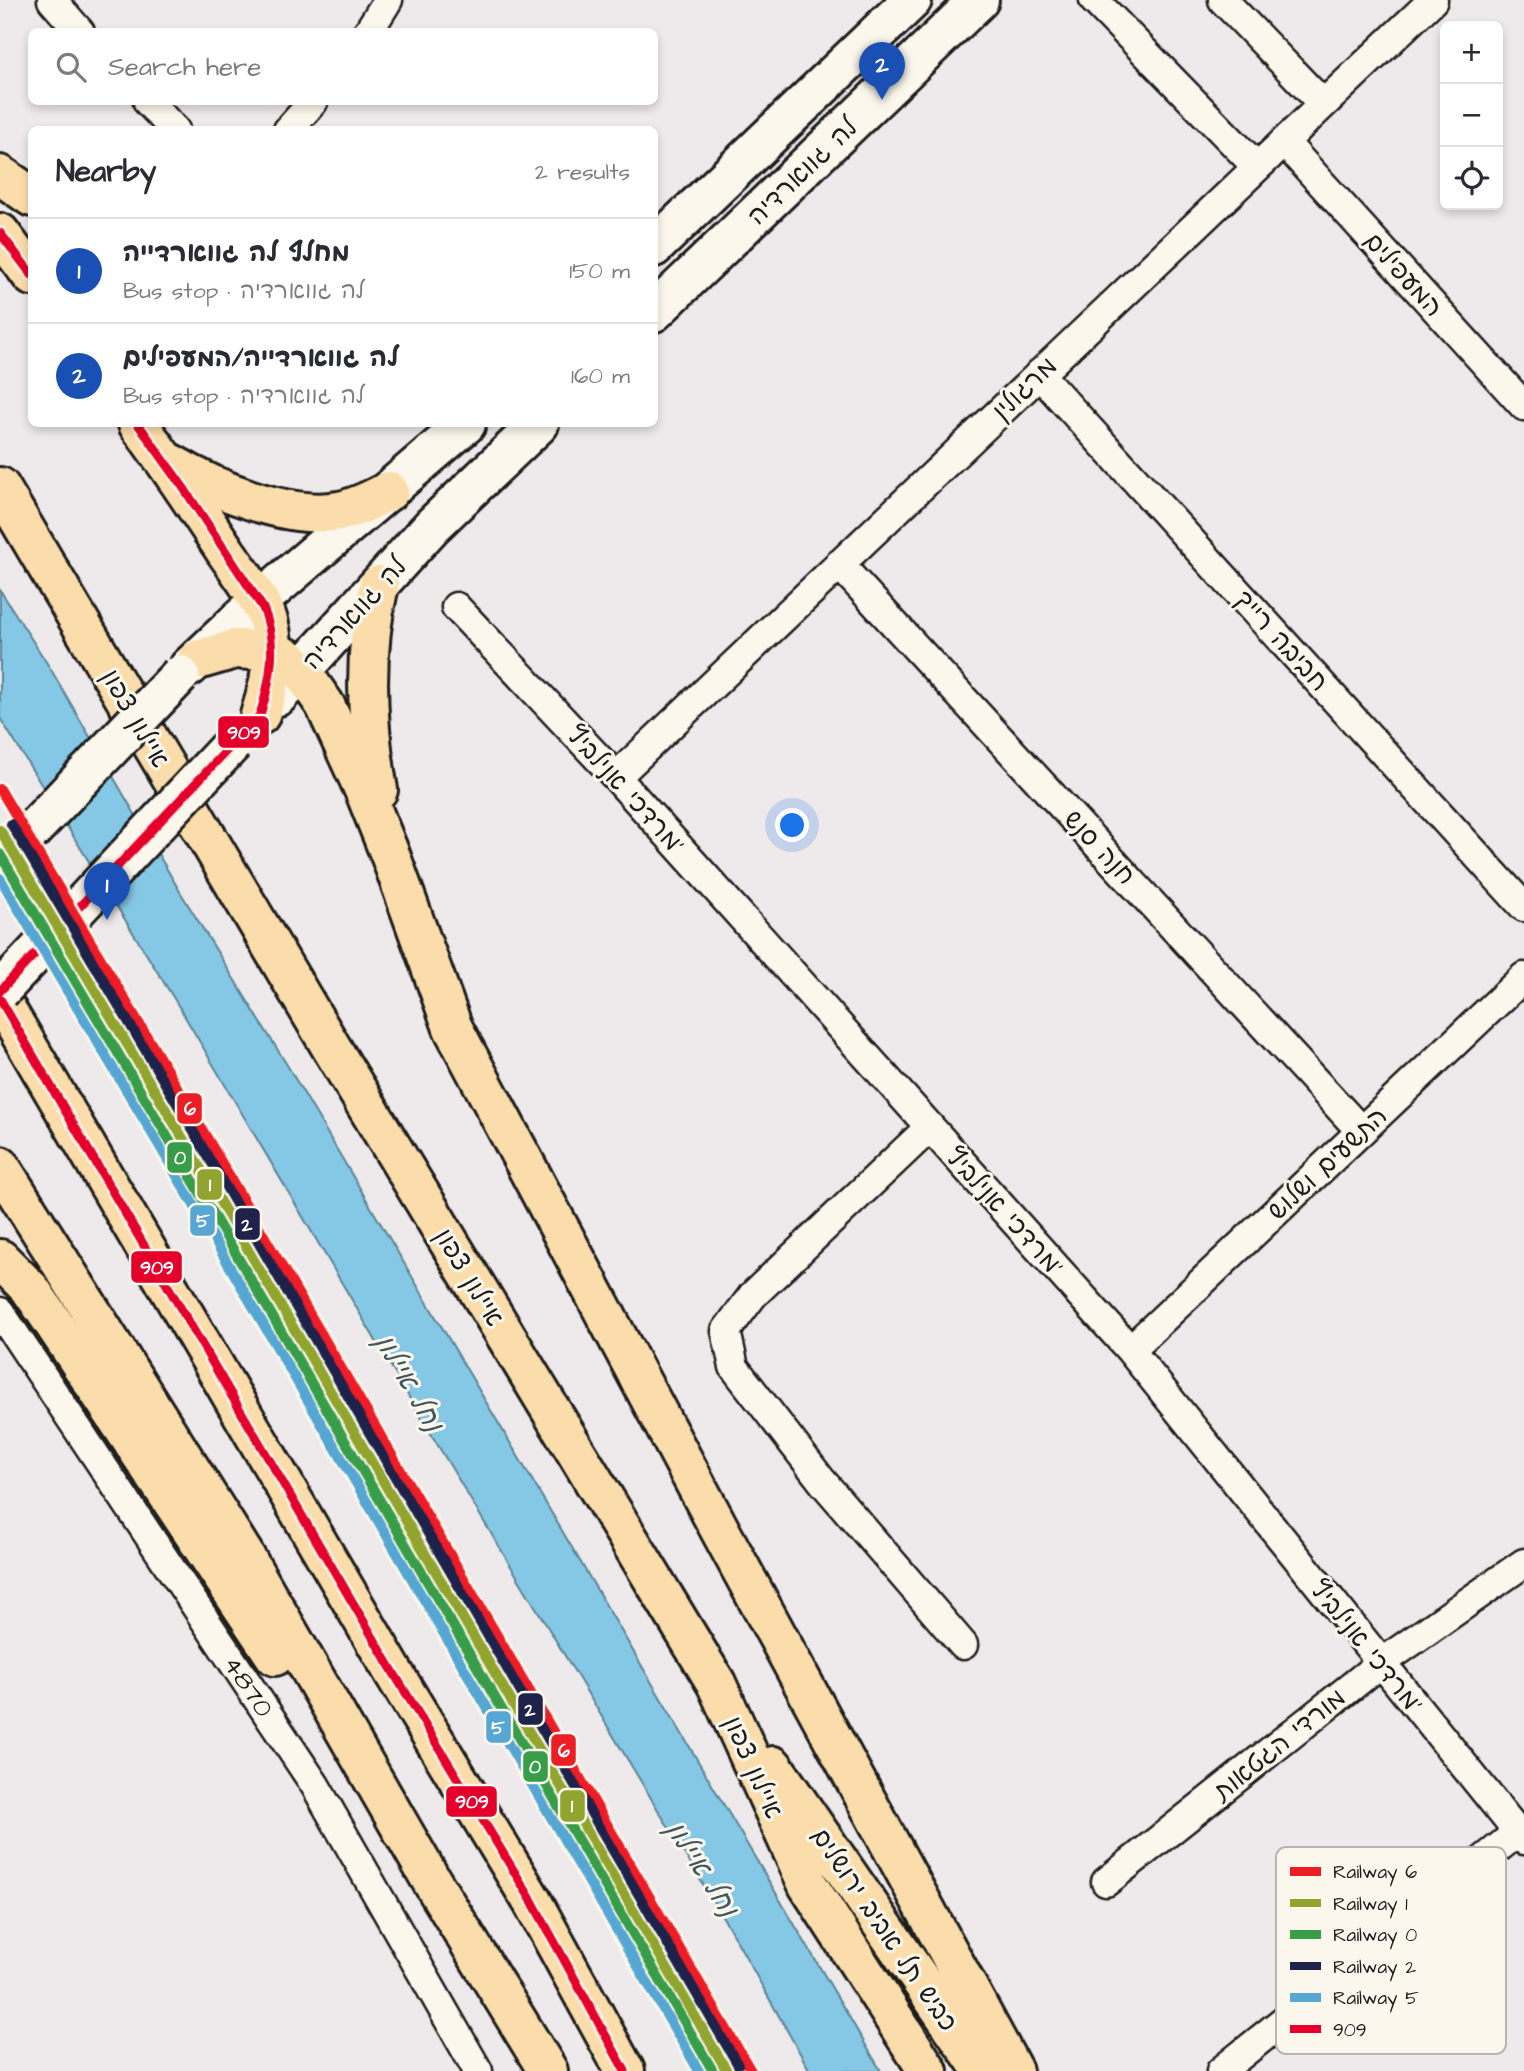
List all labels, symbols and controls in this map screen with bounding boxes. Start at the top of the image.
map controls [1440,21,1503,210]
button: + [1440,21,1503,84]
search box [28,28,658,105]
pin: 2 [859,42,905,100]
icon: search [52,48,90,86]
text: Search here [108,49,261,85]
button: − [1440,84,1503,147]
street label: לה גווארדיה [740,109,867,234]
button: locate [1440,147,1503,210]
text: Nearby [56,151,156,193]
text: 2 results [535,156,630,188]
street label: המעפילים [1355,224,1451,325]
text: מחלף לה גווארדייה [123,235,350,271]
text: 1 [78,255,80,287]
text: 150 m [569,255,630,287]
text: Bus stop · לה גווארדיה [123,275,365,307]
text: לה גווארדייה/המעפילים [123,340,399,376]
street label: מרגולין [984,349,1065,429]
text: 2 [72,360,86,392]
text: 160 m [571,360,630,392]
text: Bus stop · לה גווארדיה [123,380,365,412]
street label: לה גווארדיה [294,548,416,678]
street label: חביבה רייך [1226,582,1336,699]
street label: איילון צפון [92,662,178,775]
line badge: 909 [217,715,270,749]
street label: מרדכי אנילביץ' [558,718,693,862]
text: 909 [227,720,261,747]
street label: חנה סנש [1055,802,1143,893]
your location [775,808,809,842]
pin: 1 [84,862,130,920]
line badge: 6 [176,1092,203,1125]
text: 6 [184,1096,196,1123]
street label: התשעים ושלוש [1260,1099,1396,1229]
street label: מרדכי אנילביץ' [937,1140,1072,1284]
line badge: 0 [166,1141,193,1174]
text: 0 [174,1145,186,1172]
line badge: 1 [196,1168,223,1201]
text: 1 [209,1172,212,1199]
line badge: 5 [189,1204,216,1237]
line badge: 2 [234,1207,261,1241]
text: 5 [196,1208,210,1235]
text: 2 [241,1212,253,1239]
street label: איילון צפון [426,1222,513,1333]
line badge: 909 [130,1250,183,1284]
text: 909 [140,1255,174,1282]
water label: נחל איילון [365,1326,453,1441]
street label: מרדכי אנילביץ' [1301,1572,1431,1721]
street label: 4870 [215,1649,282,1724]
street label: מורדי הגטאות [1204,1680,1353,1811]
line badge: 2 [517,1692,544,1726]
text: 2 [524,1697,536,1724]
line badge: 5 [485,1710,512,1744]
street label: איילון צפון [715,1710,792,1824]
text: 5 [491,1715,505,1742]
line badge: 6 [550,1733,577,1767]
text: 6 [558,1738,570,1765]
line badge: 0 [522,1750,549,1783]
text: 0 [529,1754,541,1781]
line badge: 909 [445,1785,498,1818]
text: 909 [455,1789,489,1816]
line badge: 1 [559,1789,586,1823]
text: 1 [571,1793,574,1820]
water label: נחל איילון [656,1813,748,1926]
street label: כביש תל אביב ירושלים [802,1820,966,2039]
legend [1276,1847,1506,2054]
text: Railway 6 [1333,1859,1417,1887]
text: Railway 1 [1333,1891,1408,1919]
text: Railway 0 [1333,1922,1417,1950]
text: Railway 2 [1333,1954,1416,1982]
text: Railway 5 [1333,1985,1419,2013]
text: 909 [1333,2017,1367,2044]

